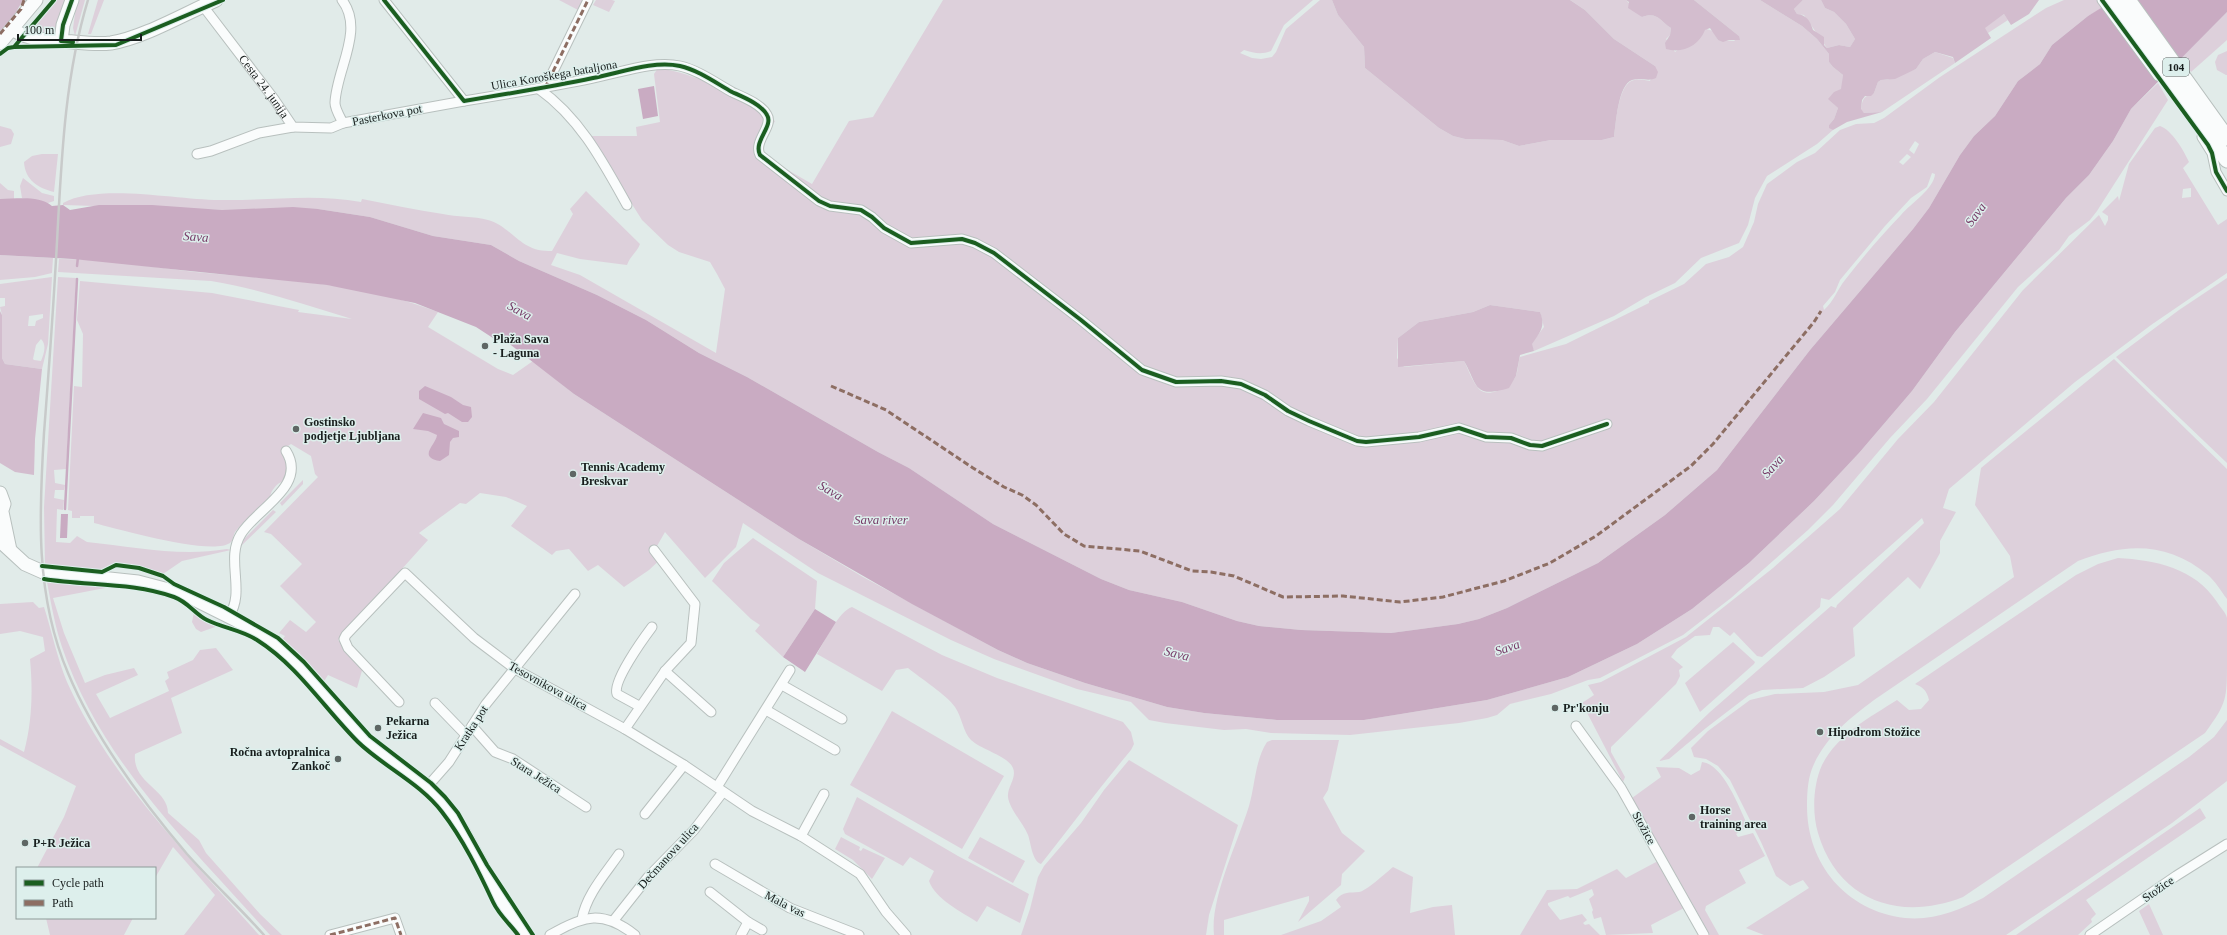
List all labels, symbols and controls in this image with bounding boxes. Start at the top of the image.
scale bar [18,16,141,42]
text: 100 m [24,23,55,37]
street label: Cesta 24. junija [236,52,292,121]
street label: Ulica Koroškega bataljona [490,57,619,93]
road number: 104 [2163,58,2189,76]
street label: Pasterkova pot [351,101,424,129]
water label: Sava [1962,199,1989,229]
water label: Sava [183,228,210,245]
water label: Sava [505,298,535,323]
place label: Plaža Sava - Laguna [493,332,549,360]
marker: Plaža Sava - Laguna [480,341,490,351]
place label: Gostinsko podjetje Ljubljana [304,415,400,443]
marker: Gostinsko podjetje Ljubljana [291,424,301,434]
water label: Sava [1758,452,1787,481]
place label: Tennis Academy Breskvar [581,460,665,488]
marker: Tennis Academy Breskvar [568,469,578,479]
water label: Sava [816,478,846,503]
water label: Sava river [854,512,909,527]
water label: Sava [1493,636,1522,659]
water label: Sava [1163,643,1191,664]
street label: Tesovnikova ulica [506,659,590,714]
place label: Pr'konju [1563,701,1609,715]
street label: Kratka pot [451,702,491,753]
marker: Pr'konju [1550,703,1560,713]
place label: Pekarna Ježica [386,714,429,742]
marker: Pekarna Ježica [373,723,383,733]
place label: Hipodrom Stožice [1828,725,1921,739]
marker: Hipodrom Stožice [1815,727,1825,737]
place label: Ročna avtopralnica Zankoč [230,745,331,773]
marker: Ročna avtopralnica Zankoč [333,754,343,764]
street label: Stara Ježica [508,754,564,796]
place label: Horse training area [1700,803,1767,831]
street label: Stožice [1629,809,1659,847]
marker: Horse training area [1687,812,1697,822]
street label: Dečmanova ulica [635,820,702,892]
place label: P+R Ježica [33,836,90,850]
marker: P+R Ježica [20,838,30,848]
legend [16,867,156,919]
street label: Stožice [2140,873,2176,905]
text: Cycle path [52,876,104,890]
street label: Mala vas [762,888,808,920]
text: Path [52,896,73,910]

